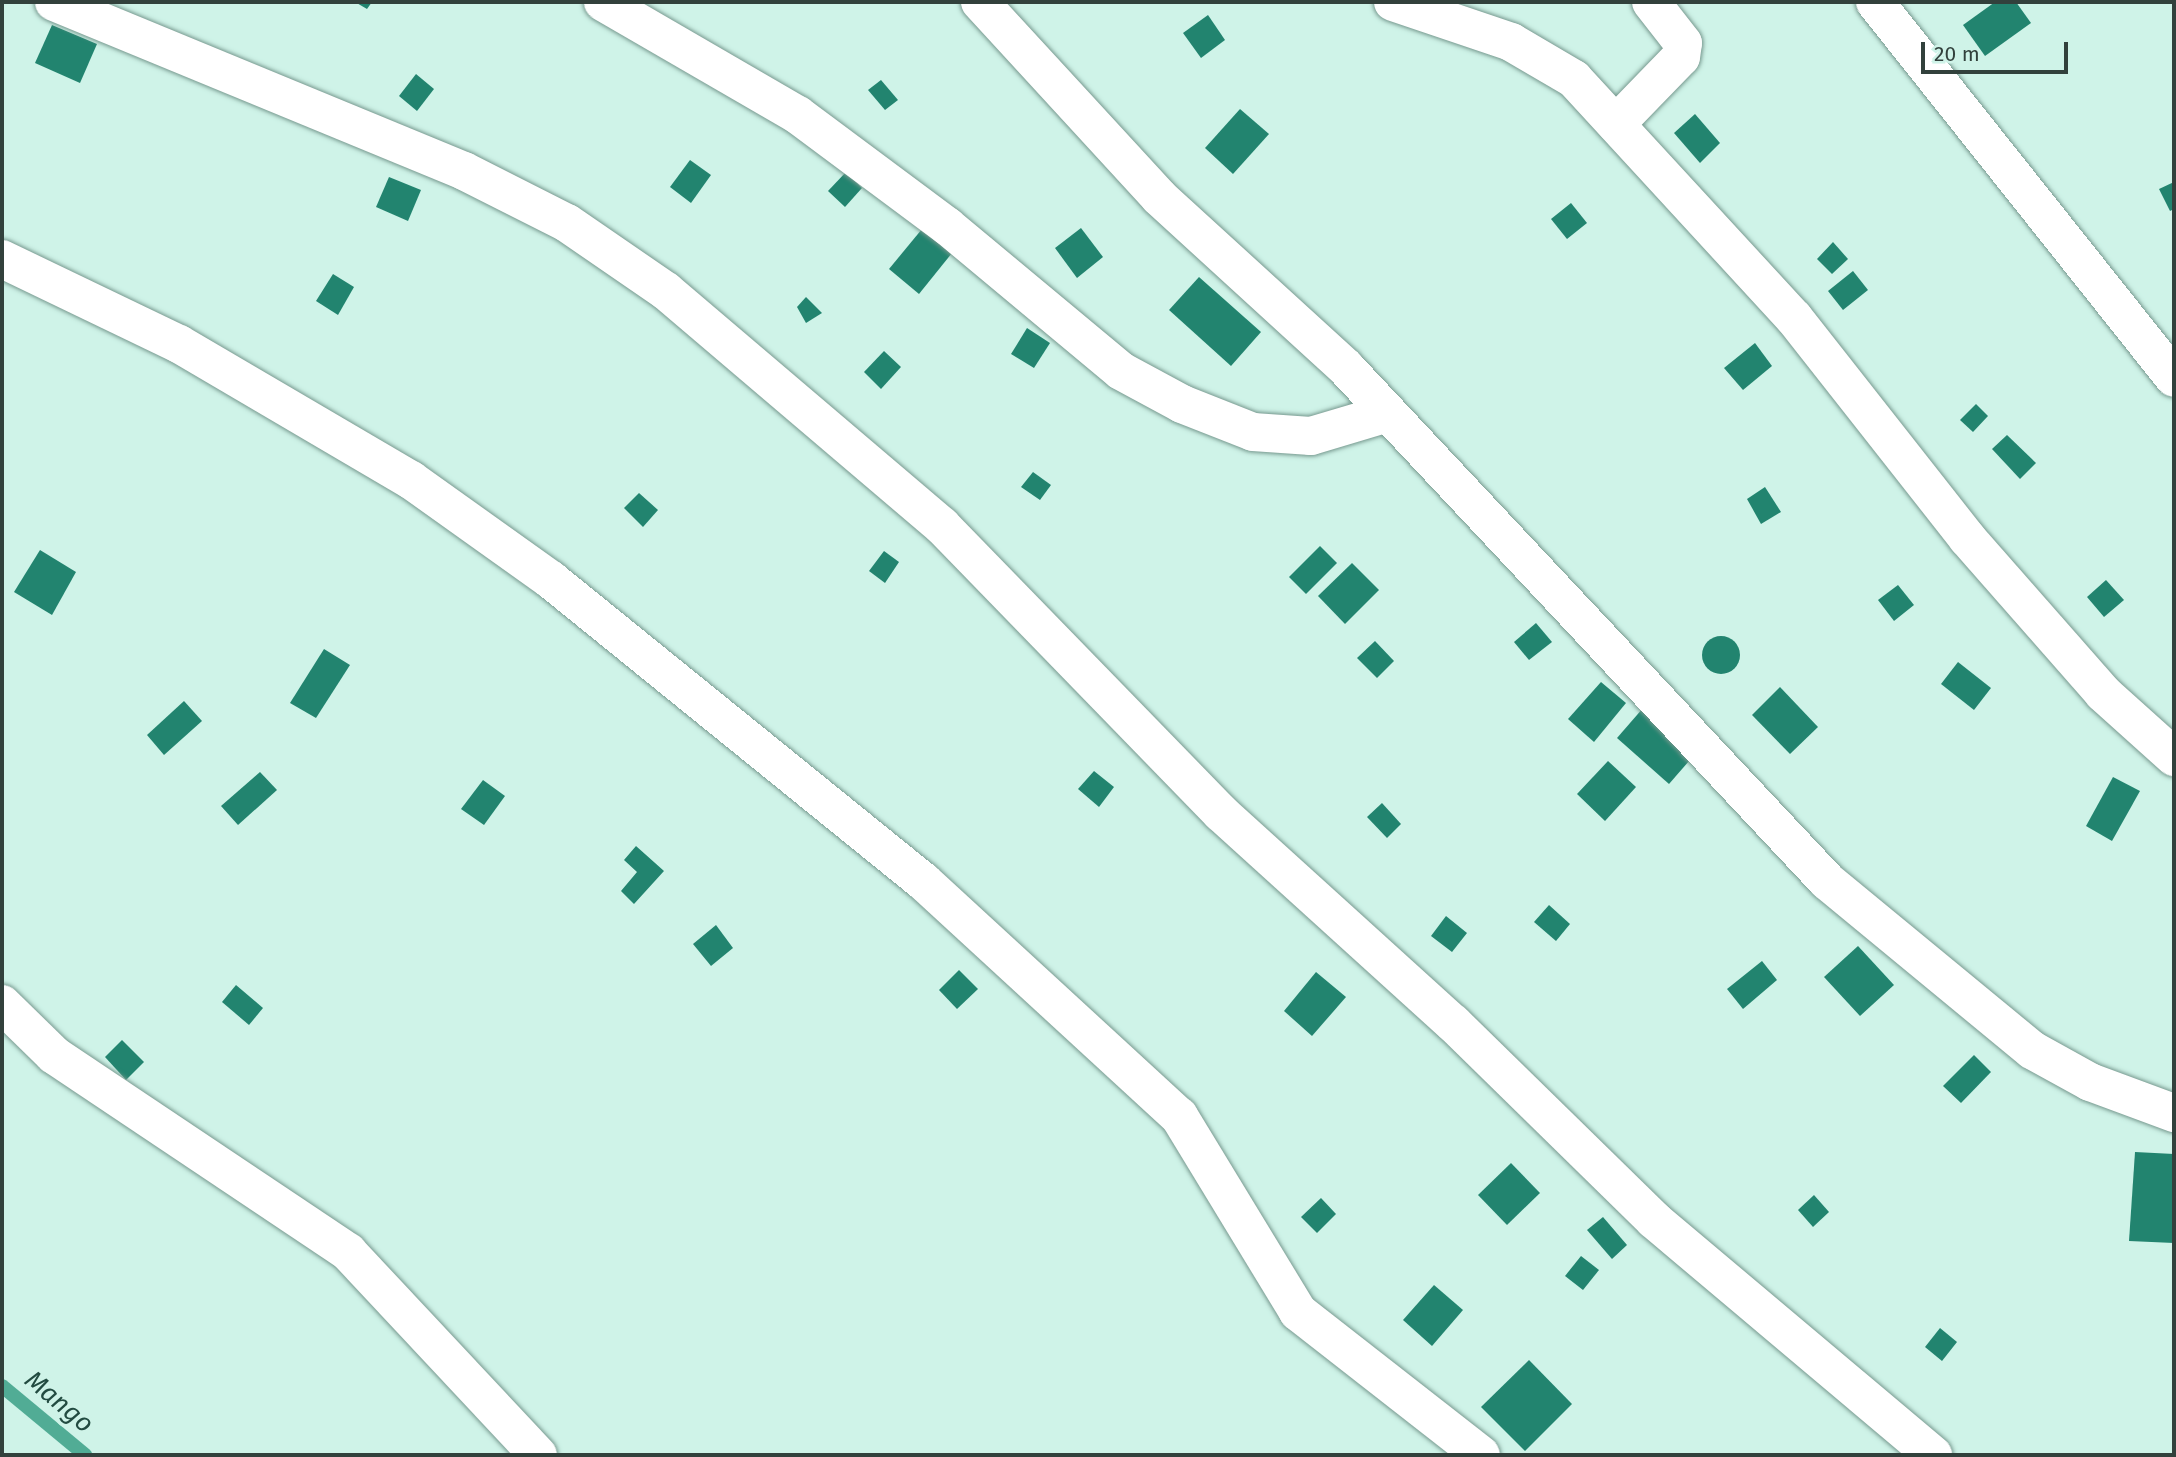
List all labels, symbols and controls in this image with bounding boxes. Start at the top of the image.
scale bar [1924,28,2071,72]
text: 20 m [1934,41,1980,67]
water label: Mango [18,1364,100,1440]

